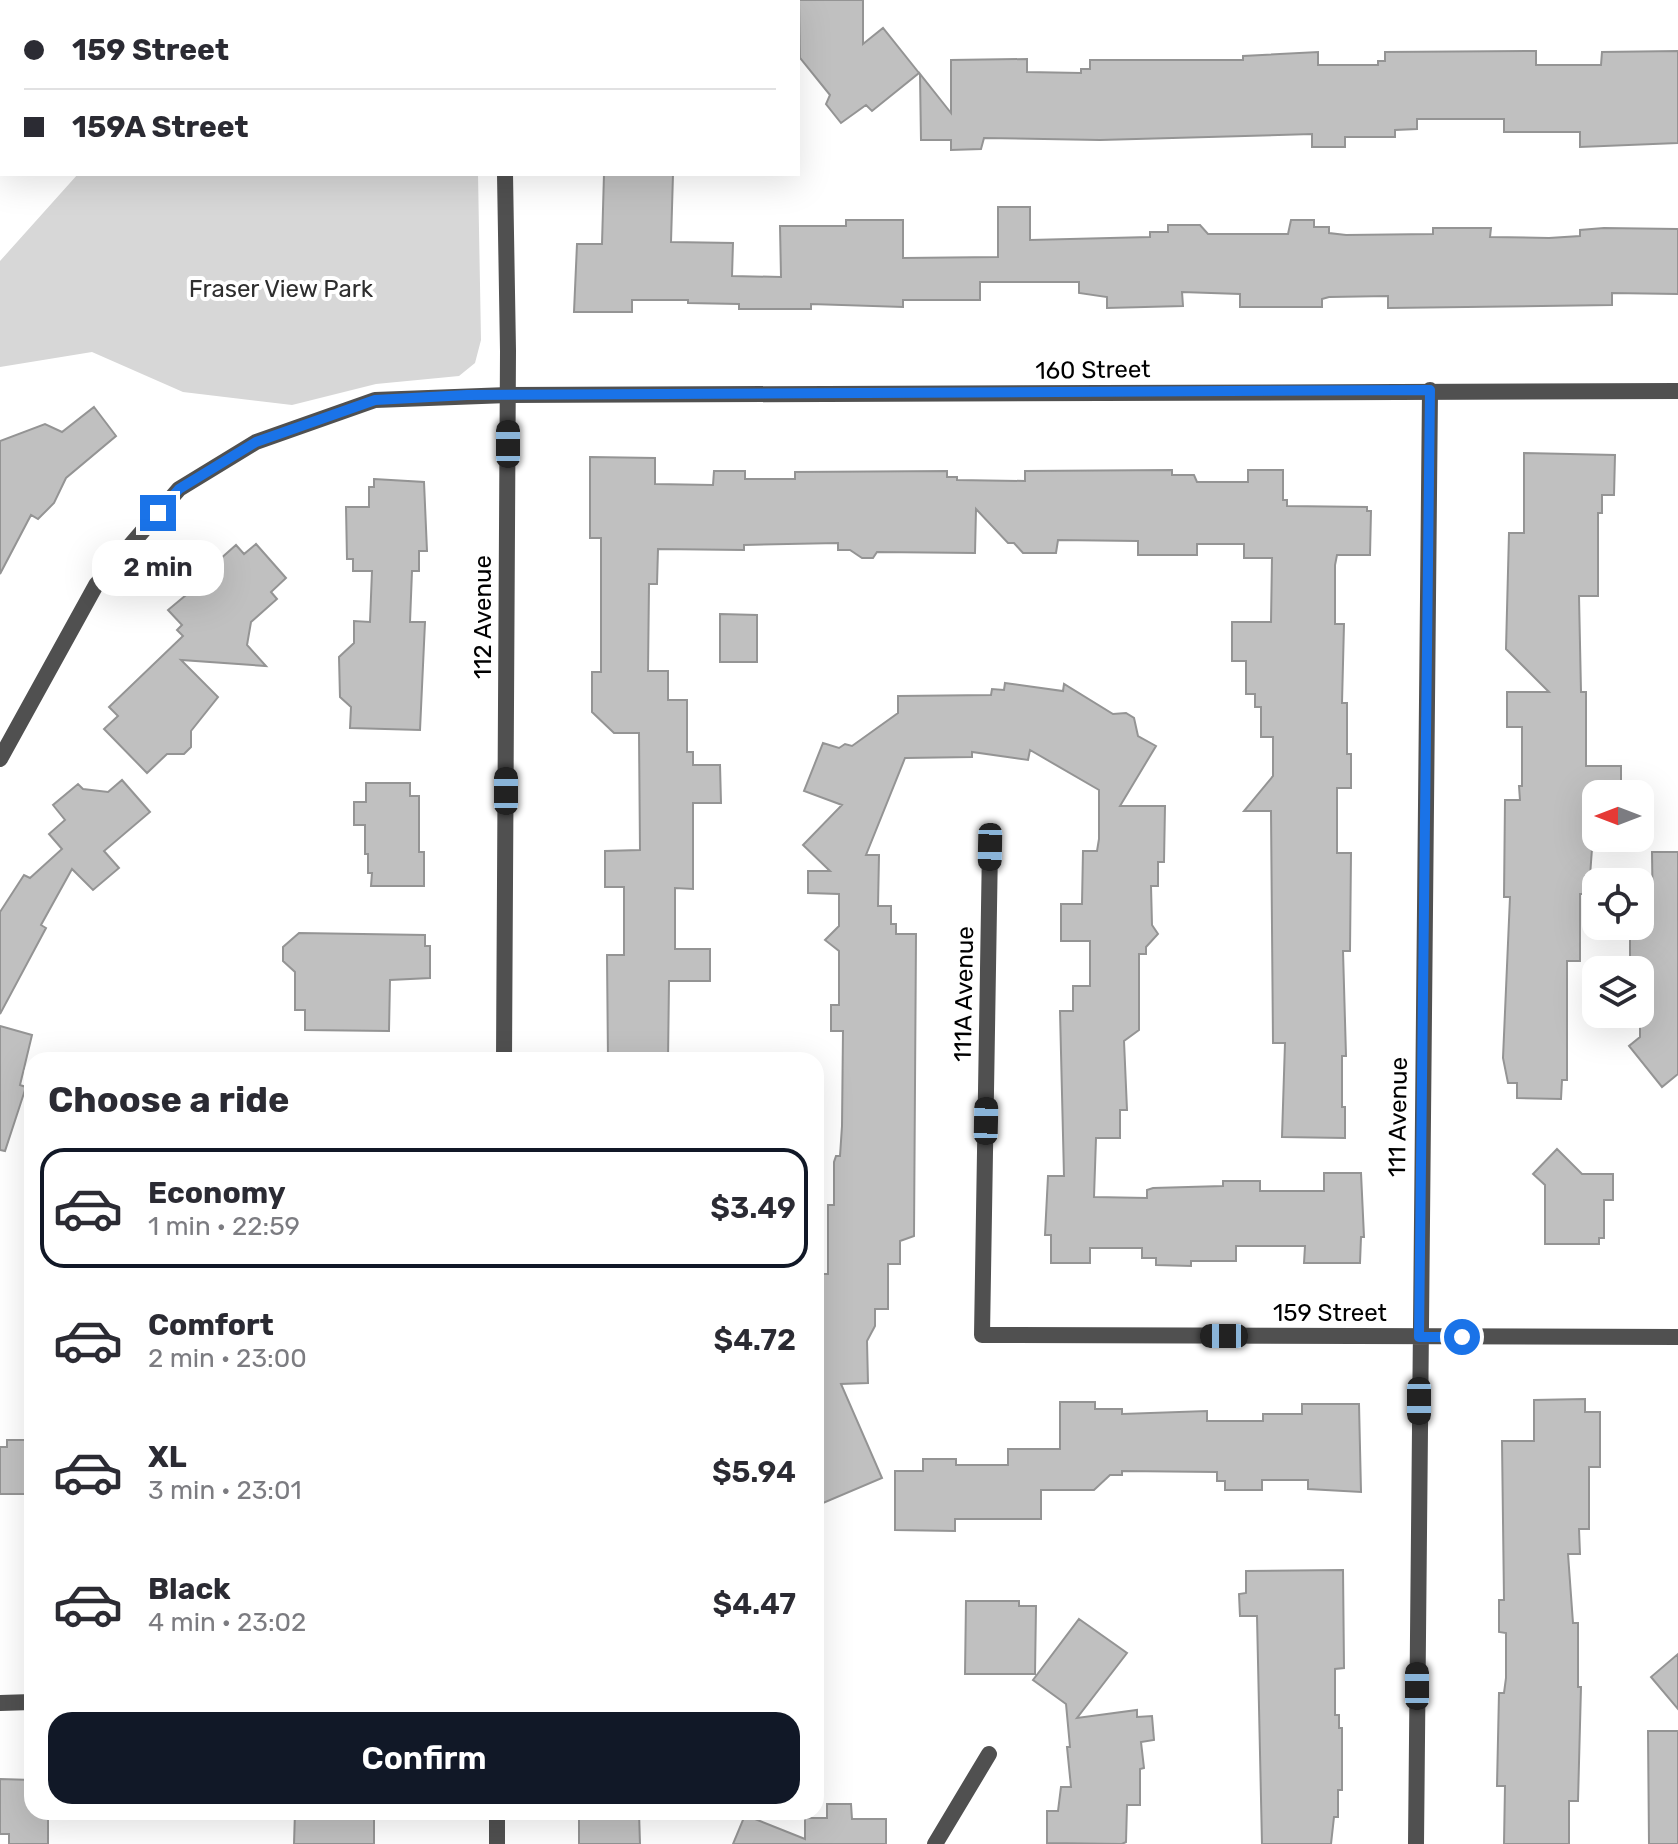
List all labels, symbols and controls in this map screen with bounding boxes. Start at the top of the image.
text: 159 Street [72,32,229,68]
text: 159A Street [72,109,249,145]
park label: Fraser View Park [189,275,374,303]
street label: 160 Street [1035,355,1151,385]
car [496,420,520,468]
route end [140,495,176,531]
callout: 2 min [92,541,224,597]
text: 2 min [123,552,193,583]
street label: 112 Avenue [469,555,497,679]
car [494,767,518,815]
north arrow [1582,780,1654,852]
map controls [1582,780,1654,1028]
car [978,823,1002,871]
button: locate [1582,868,1654,940]
street label: 111A Avenue [949,926,979,1062]
button: layers [1582,956,1654,1028]
street label: 111 Avenue [1383,1057,1413,1177]
text: Choose a ride [48,1078,289,1121]
car [974,1097,998,1145]
icon: car [52,1172,124,1244]
text: Economy [148,1175,286,1211]
text: $3.49 [710,1190,796,1226]
text: 1 min · 22:59 [148,1211,300,1242]
street label: 159 Street [1273,1299,1387,1327]
icon: car [52,1304,124,1376]
text: Comfort [148,1307,274,1343]
route start [1444,1319,1480,1355]
text: $4.72 [713,1322,796,1358]
car [1200,1324,1248,1348]
text: 2 min · 23:00 [148,1343,307,1374]
car [1407,1377,1431,1425]
icon: car [52,1436,124,1508]
text: XL [148,1439,187,1475]
text: $5.94 [712,1454,796,1490]
text: 3 min · 23:01 [148,1475,302,1506]
icon: car [52,1568,124,1640]
text: Black [148,1571,231,1607]
text: $4.47 [713,1586,796,1622]
text: 4 min · 23:02 [148,1607,306,1638]
car [1405,1662,1429,1710]
button: Confirm [48,1712,800,1804]

